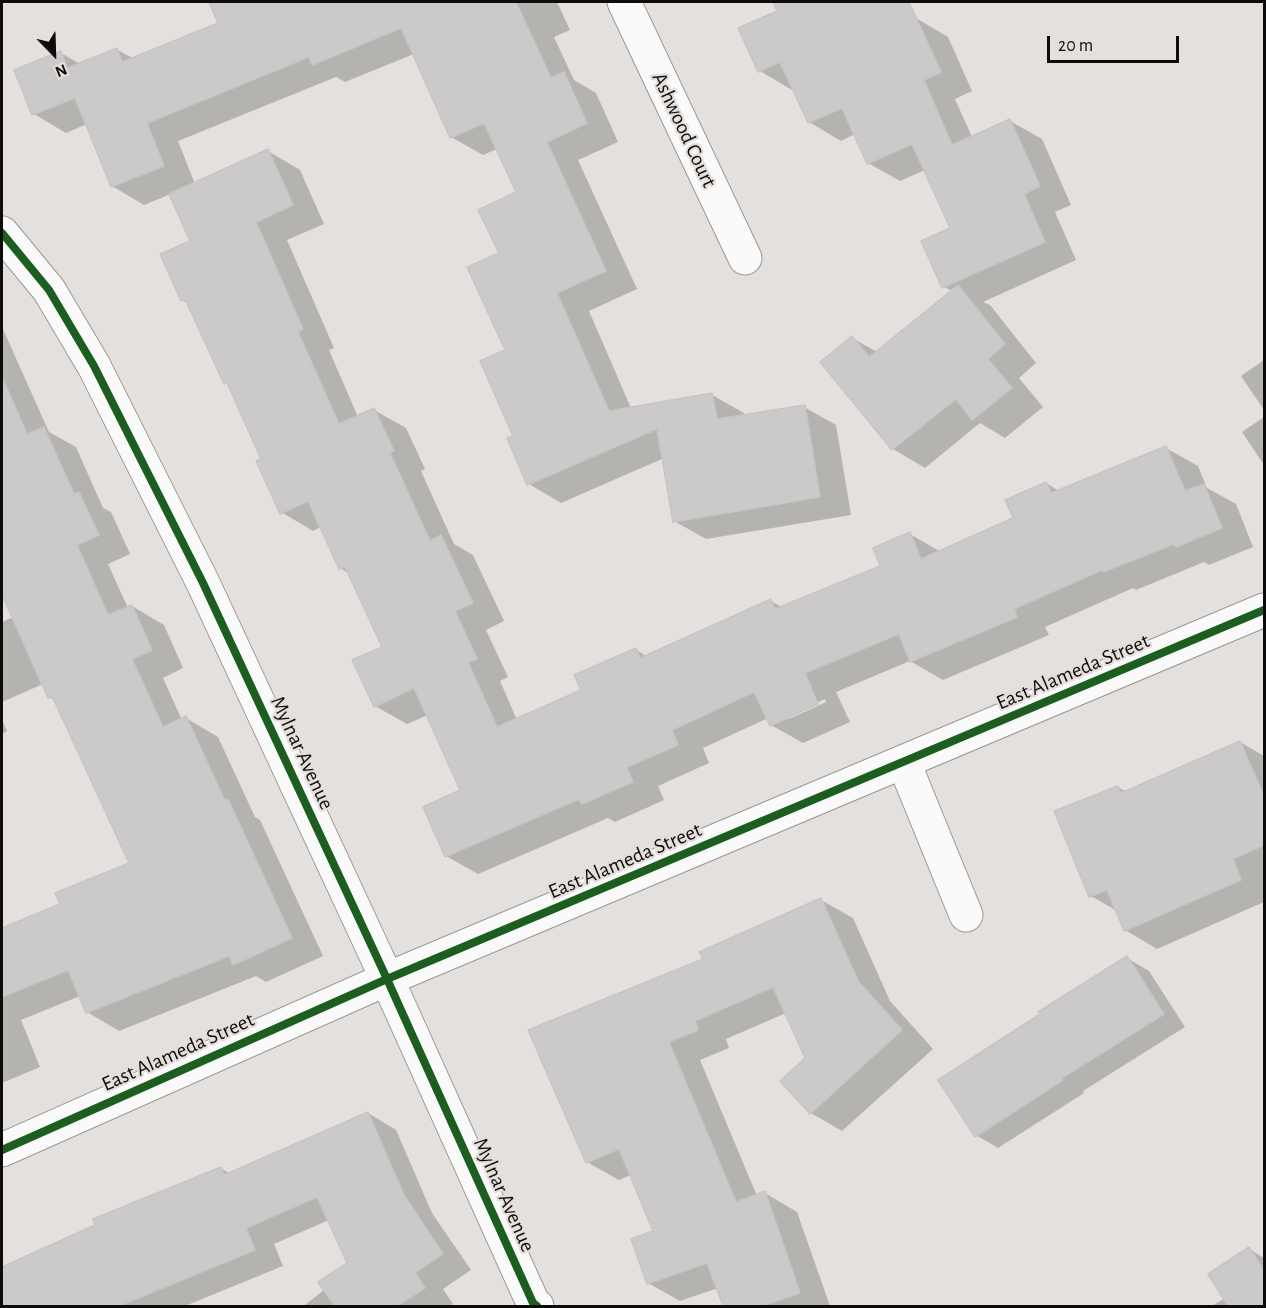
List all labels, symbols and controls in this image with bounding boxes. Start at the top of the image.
north arrow [24,24,84,84]
scale bar [1050,24,1182,62]
text: 20 m [1058,37,1093,55]
text: N [53,61,69,80]
street label: Ashwood Court [646,68,722,192]
street label: East Alameda Street [993,628,1153,716]
street label: Mylnar Avenue [265,692,339,814]
street label: East Alameda Street [545,817,705,905]
street label: East Alameda Street [98,1007,258,1097]
street label: Mylnar Avenue [468,1134,540,1256]

